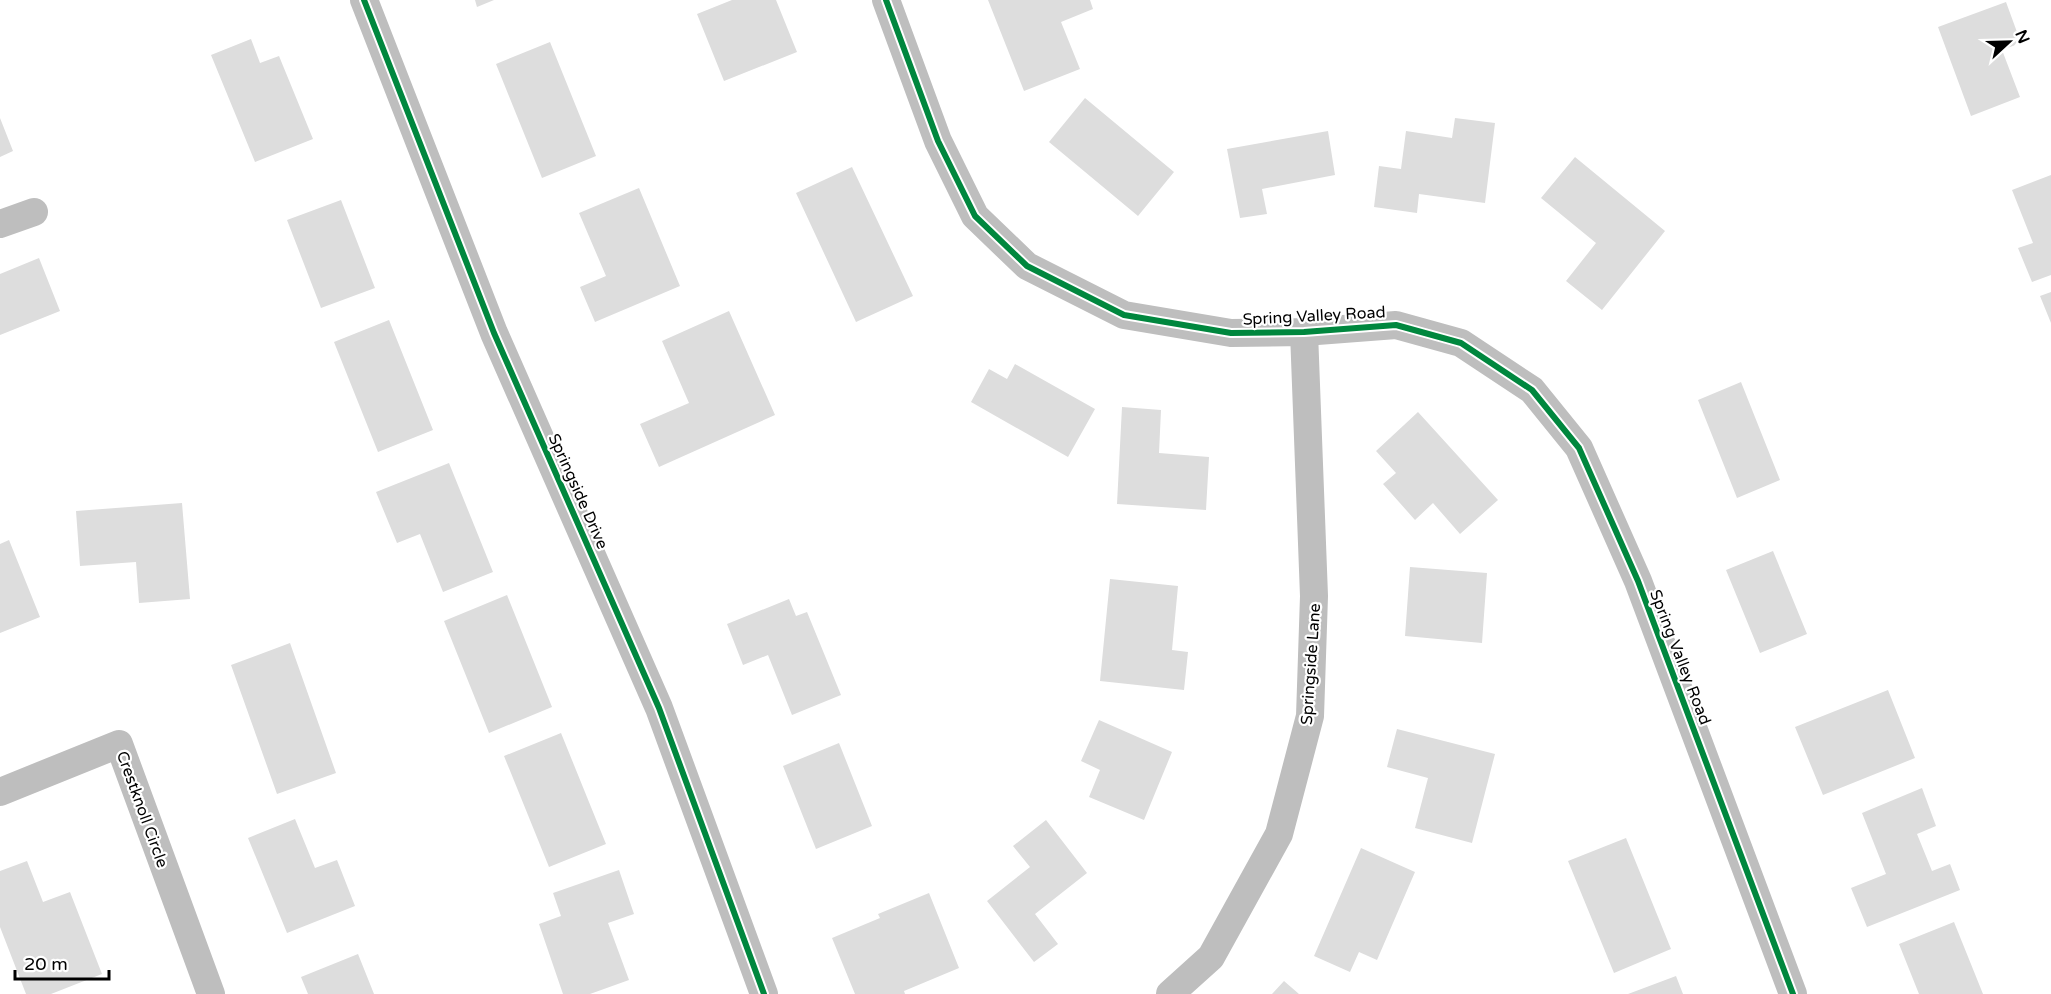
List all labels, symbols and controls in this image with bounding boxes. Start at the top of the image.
north arrow [1979,12,2039,72]
text: N [2010,27,2034,46]
street label: Spring Valley Road [1242,302,1386,330]
street label: Springside Drive [544,431,612,552]
street label: Spring Valley Road [1645,587,1715,728]
street label: Springside Lane [1297,603,1325,726]
street label: Crestknoll Circle [112,748,172,870]
scale bar [15,943,110,981]
text: 20 m [24,953,68,975]

